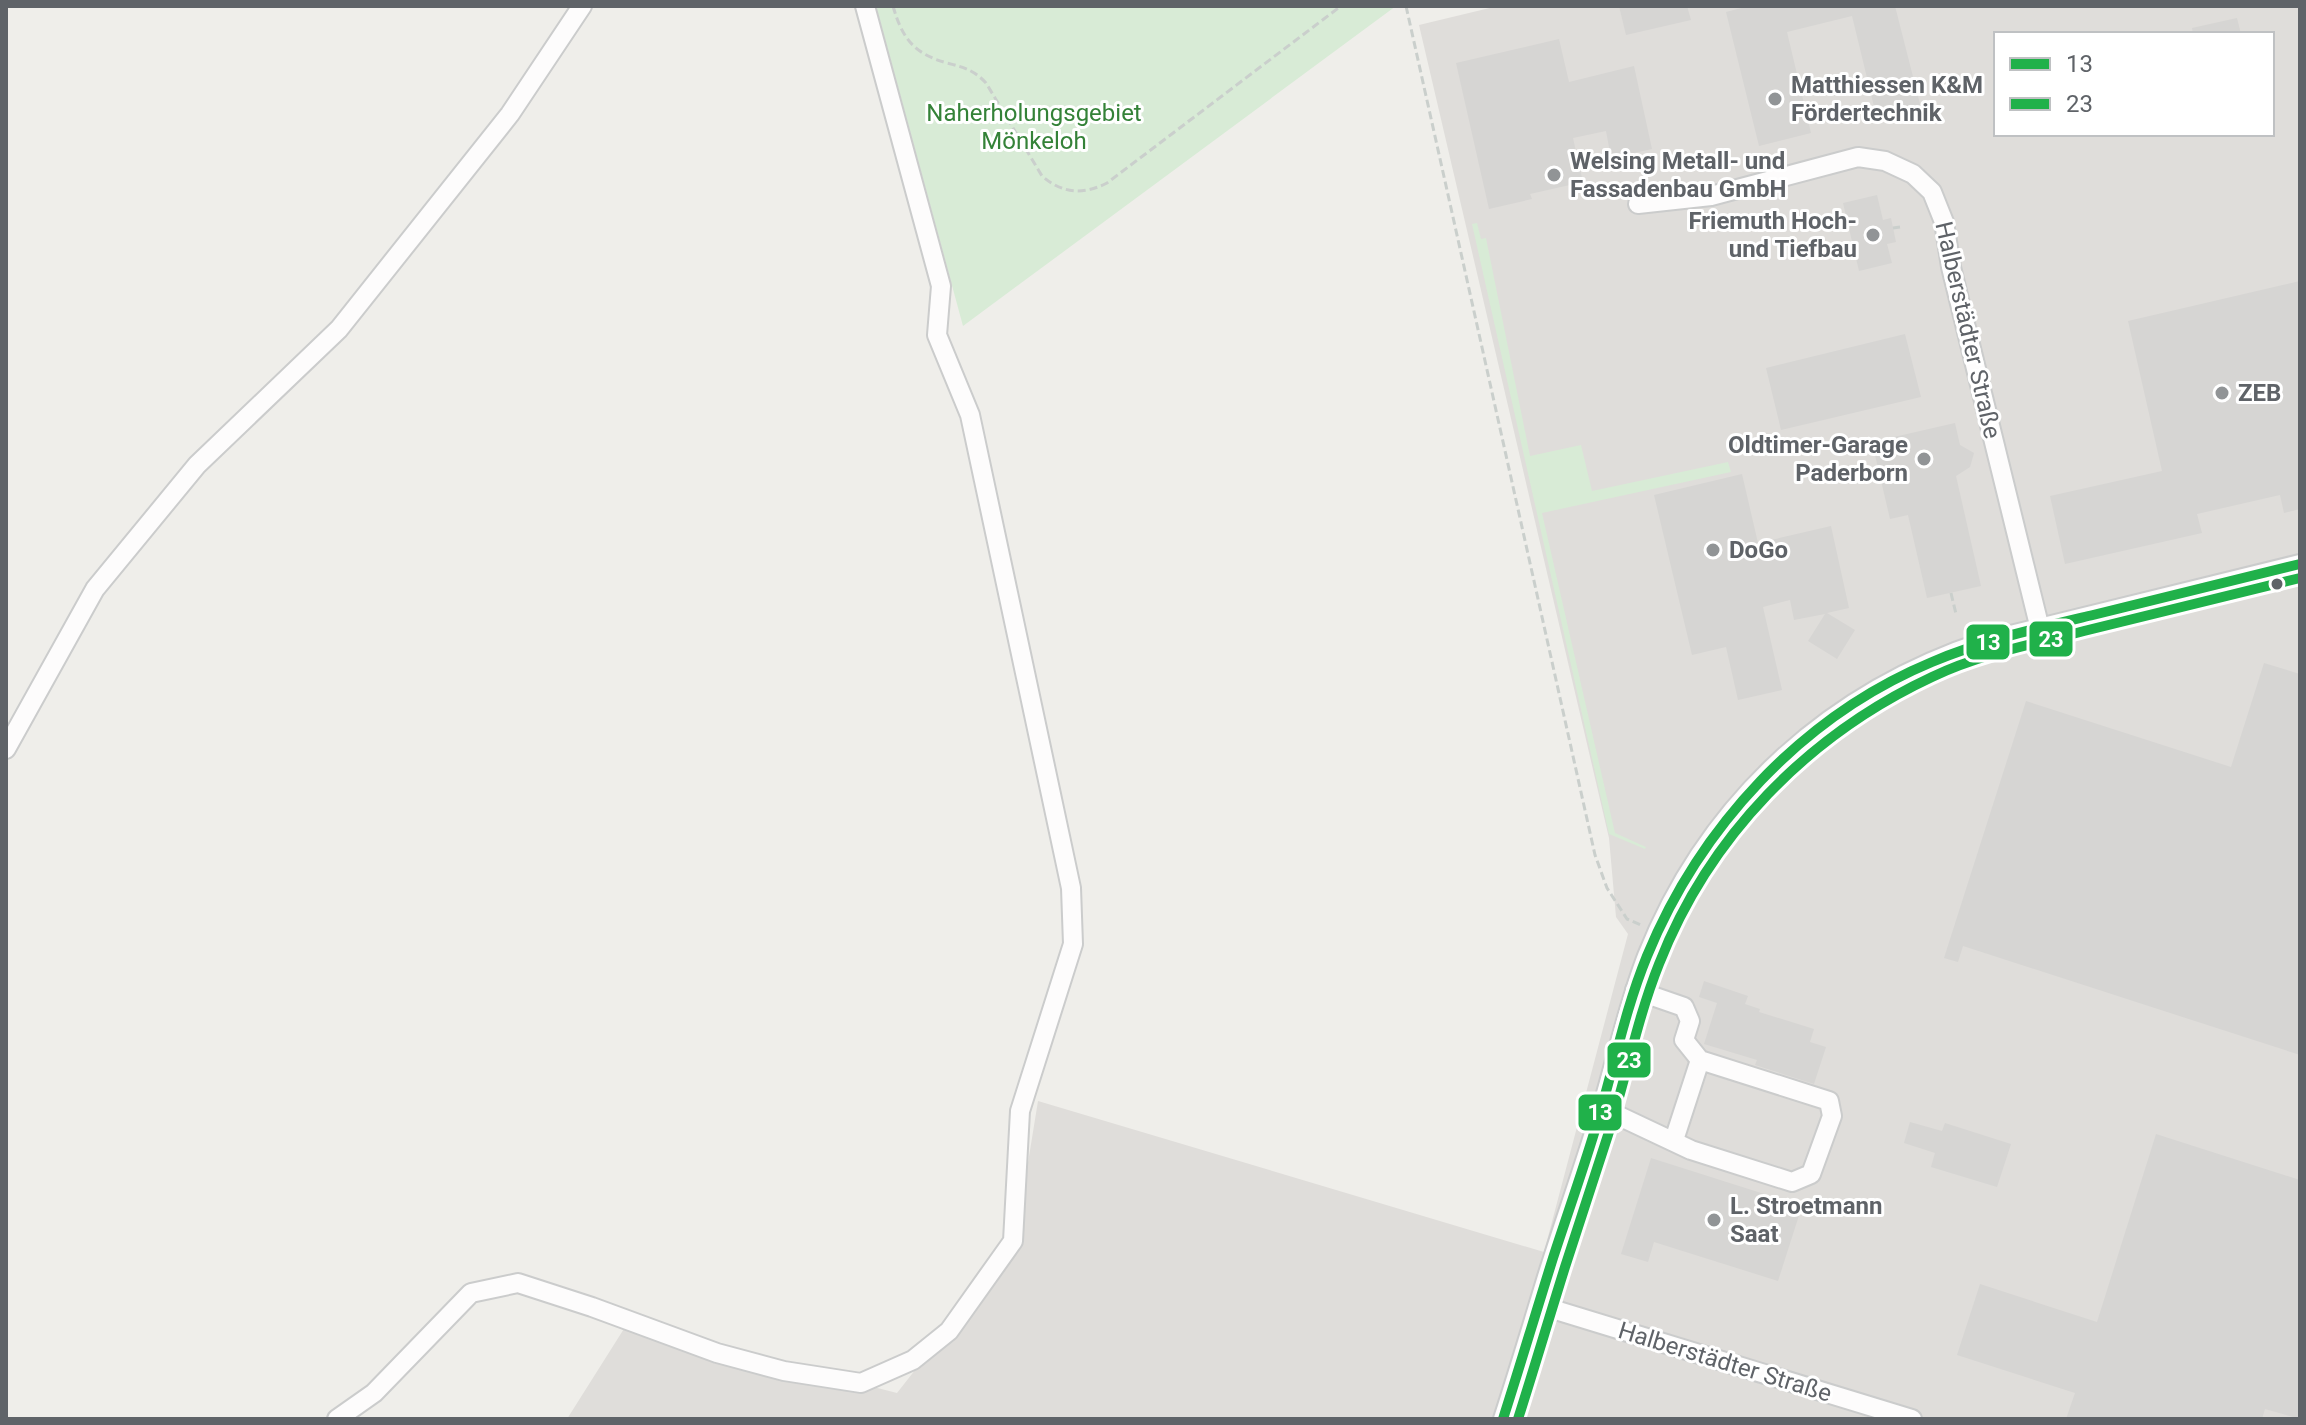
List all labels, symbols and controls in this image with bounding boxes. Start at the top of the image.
legend [1994,32,2274,136]
text: 13 [2066,50,2093,78]
place label: Matthiessen K&M Fördertechnik [1791,71,1983,127]
marker: Matthiessen K&M Fördertechnik [1766,90,1784,108]
text: 23 [2066,90,2093,118]
park label: Naherholungsgebiet Mönkeloh [926,99,1142,155]
place label: Welsing Metall- und Fassadenbau GmbH [1570,147,1786,203]
marker: Welsing Metall- und Fassadenbau GmbH [1545,166,1563,184]
place label: Friemuth Hoch- und Tiefbau [1688,207,1857,263]
street label: Halberstädter Straße [1929,219,2007,441]
marker: Friemuth Hoch- und Tiefbau [1864,226,1882,244]
place label: ZEB [2238,379,2281,407]
marker: ZEB [2213,384,2231,402]
place label: Oldtimer-Garage Paderborn [1728,431,1908,487]
marker: Oldtimer-Garage Paderborn [1915,450,1933,468]
place label: DoGo [1729,536,1788,564]
marker: DoGo [1704,541,1722,559]
unlabelled marker [2269,576,2285,592]
line badge: 23 [2028,620,2074,658]
line badge: 13 [1965,623,2011,661]
text: 23 [2038,627,2064,652]
text: 13 [1975,630,2001,655]
line badge: 23 [1606,1041,1652,1079]
text: 23 [1616,1048,1642,1073]
line badge: 13 [1577,1093,1623,1132]
text: 13 [1587,1100,1613,1125]
place label: L. Stroetmann Saat [1730,1192,1882,1248]
marker: L. Stroetmann Saat [1705,1211,1723,1229]
street label: Halberstädter Straße [1615,1316,1835,1408]

